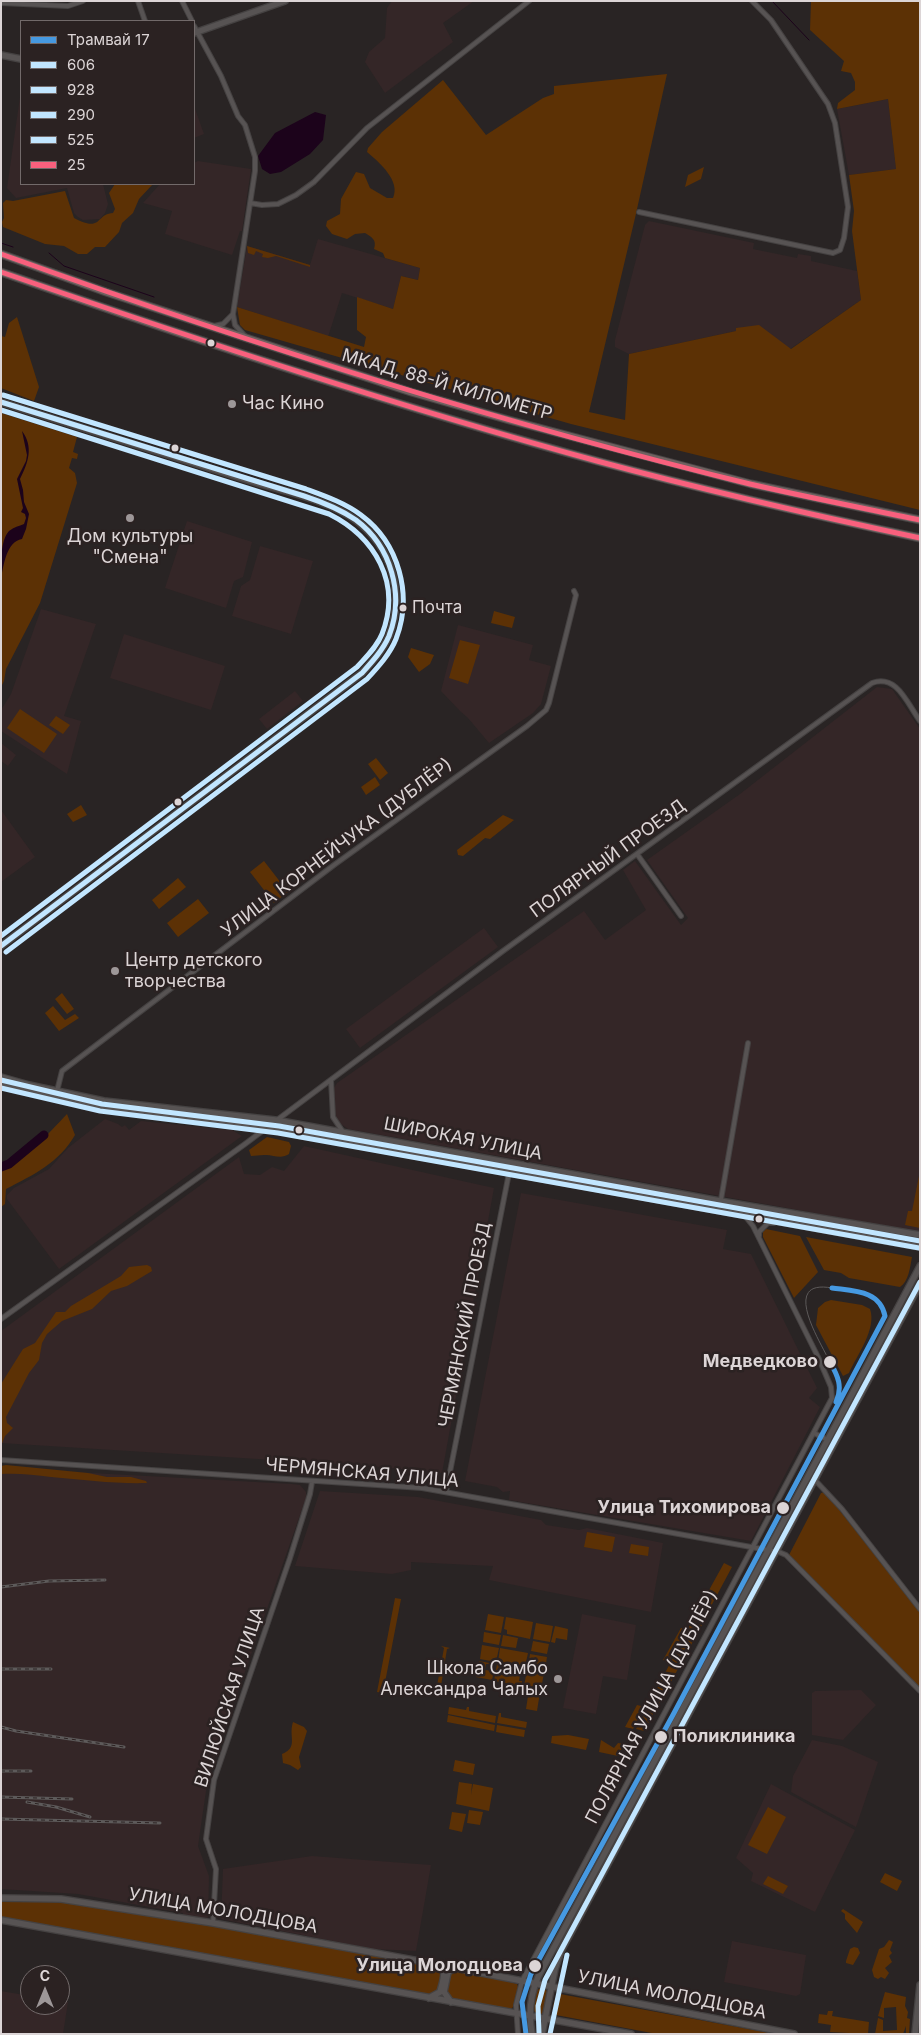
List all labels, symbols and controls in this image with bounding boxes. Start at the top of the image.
legend [20,20,195,185]
text: Трамвай 17 [67,30,150,49]
text: 606 [67,55,95,74]
text: 928 [67,80,95,99]
text: 290 [67,105,95,124]
text: 525 [67,130,94,149]
text: 25 [67,155,85,174]
unlabelled marker [206,338,216,348]
street label: МКАД, 88-Й КИЛОМЕТР [339,345,555,425]
place label: Час Кино [242,393,324,415]
marker: Час Кино [226,398,238,410]
unlabelled marker [170,443,180,453]
marker: Дом культуры "Смена" [124,512,136,524]
place label: Дом культуры "Смена" [67,526,193,568]
place label: Почта [412,598,462,618]
marker: Почта [398,603,408,613]
street label: УЛИЦА КОРНЕЙЧУКА (ДУБЛЁР) [217,754,457,942]
street label: ПОЛЯРНЫЙ ПРОЕЗД [526,795,690,923]
unlabelled marker [173,797,183,807]
place label: Центр детского творчества [125,950,263,992]
marker: Центр детского творчества [109,965,121,977]
street label: ШИРОКАЯ УЛИЦА [382,1113,544,1165]
unlabelled marker [294,1125,304,1135]
unlabelled marker [754,1214,764,1224]
street label: ЧЕРМЯНСКИЙ ПРОЕЗД [434,1220,496,1430]
place label: Медведково [703,1351,818,1373]
marker: Медведково [822,1354,838,1370]
street label: ЧЕРМЯНСКАЯ УЛИЦА [264,1454,460,1492]
place label: Улица Тихомирова [598,1497,771,1519]
marker: Улица Тихомирова [775,1500,791,1516]
street label: ПОЛЯРНАЯ УЛИЦА (ДУБЛЁР) [581,1586,723,1828]
street label: ВИЛЮЙСКАЯ УЛИЦА [191,1604,269,1790]
place label: Школа Самбо Александра Чалых [380,1658,548,1700]
marker: Школа Самбо Александра Чалых [552,1673,564,1685]
place label: Поликлиника [673,1726,795,1748]
marker: Поликлиника [653,1729,669,1745]
street label: УЛИЦА МОЛОДЦОВА [127,1884,319,1938]
place label: Улица Молодцова [356,1955,523,1977]
marker: Улица Молодцова [527,1958,543,1974]
north arrow [20,1965,70,2015]
street label: УЛИЦА МОЛОДЦОВА [576,1966,768,2024]
text: С [40,1967,50,1984]

